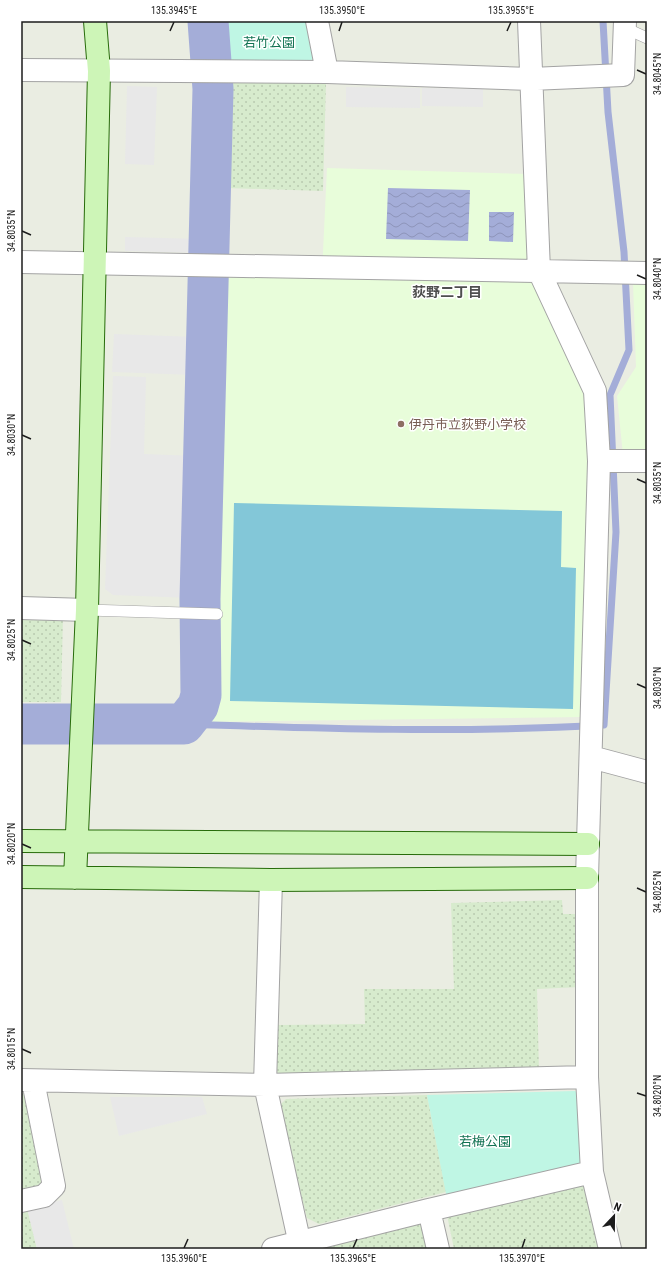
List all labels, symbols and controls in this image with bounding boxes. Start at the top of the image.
text: 135.3945°E [151,5,197,16]
text: 135.3950°E [319,5,365,16]
text: 135.3955°E [488,5,534,16]
park label: 若竹公園 [243,35,295,50]
text: 34.8045°N [652,53,663,95]
text: 34.8035°N [6,210,17,252]
text: 34.8040°N [652,258,663,300]
district label: 荻野二丁目 [412,284,482,300]
text: 34.8030°N [6,414,17,456]
place label: 伊丹市立荻野小学校 [409,417,526,432]
marker: 伊丹市立荻野小学校 [396,419,406,429]
text: 34.8035°N [652,462,663,504]
text: 34.8025°N [6,619,17,661]
text: 34.8030°N [652,667,663,709]
text: 34.8020°N [6,823,17,865]
text: 34.8025°N [652,871,663,913]
text: 34.8015°N [6,1028,17,1070]
text: 34.8020°N [652,1075,663,1117]
park label: 若梅公園 [459,1134,511,1149]
north arrow [594,1196,634,1236]
text: N [612,1200,623,1215]
text: 135.3960°E [161,1253,207,1264]
text: 135.3965°E [330,1253,376,1264]
text: 135.3970°E [499,1253,545,1264]

